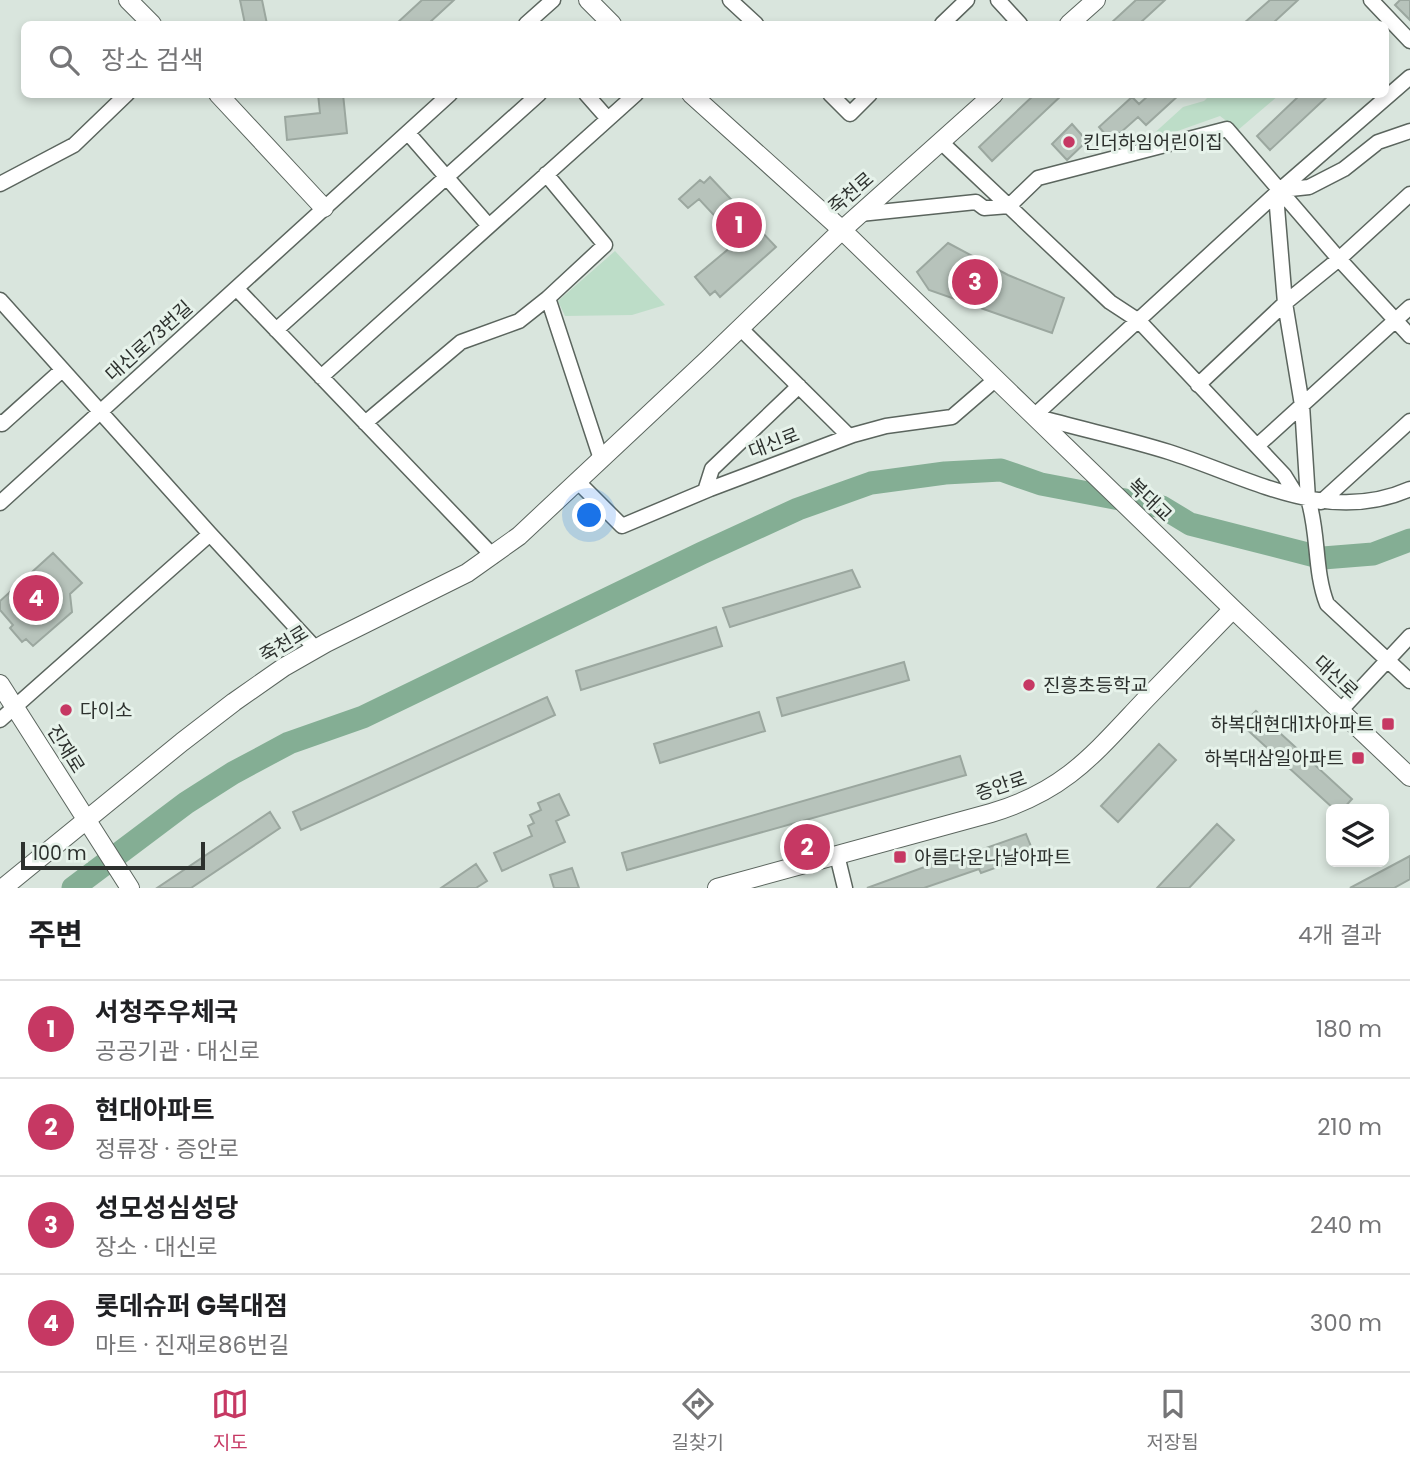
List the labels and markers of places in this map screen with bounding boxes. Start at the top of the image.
place label: 킨더하임어린이집 [1083,129,1223,156]
marker: 킨더하임어린이집 [1061,134,1077,150]
pin: 1 [716,199,762,251]
pin: 3 [952,256,998,308]
pin: 4 [13,572,59,624]
place label: 진흥초등학교 [1043,672,1148,699]
marker: 진흥초등학교 [1021,677,1037,693]
place label: 다이소 [80,697,132,724]
marker: 다이소 [58,702,74,718]
place label: 하복대현대1차아파트 [1211,711,1374,738]
marker: 하복대현대1차아파트 [1380,716,1396,732]
place label: 하복대삼일아파트 [1204,745,1344,772]
marker: 하복대삼일아파트 [1350,750,1366,766]
pin: 2 [784,821,830,873]
place label: 아름다운나날아파트 [914,844,1071,871]
marker: 아름다운나날아파트 [892,849,908,865]

